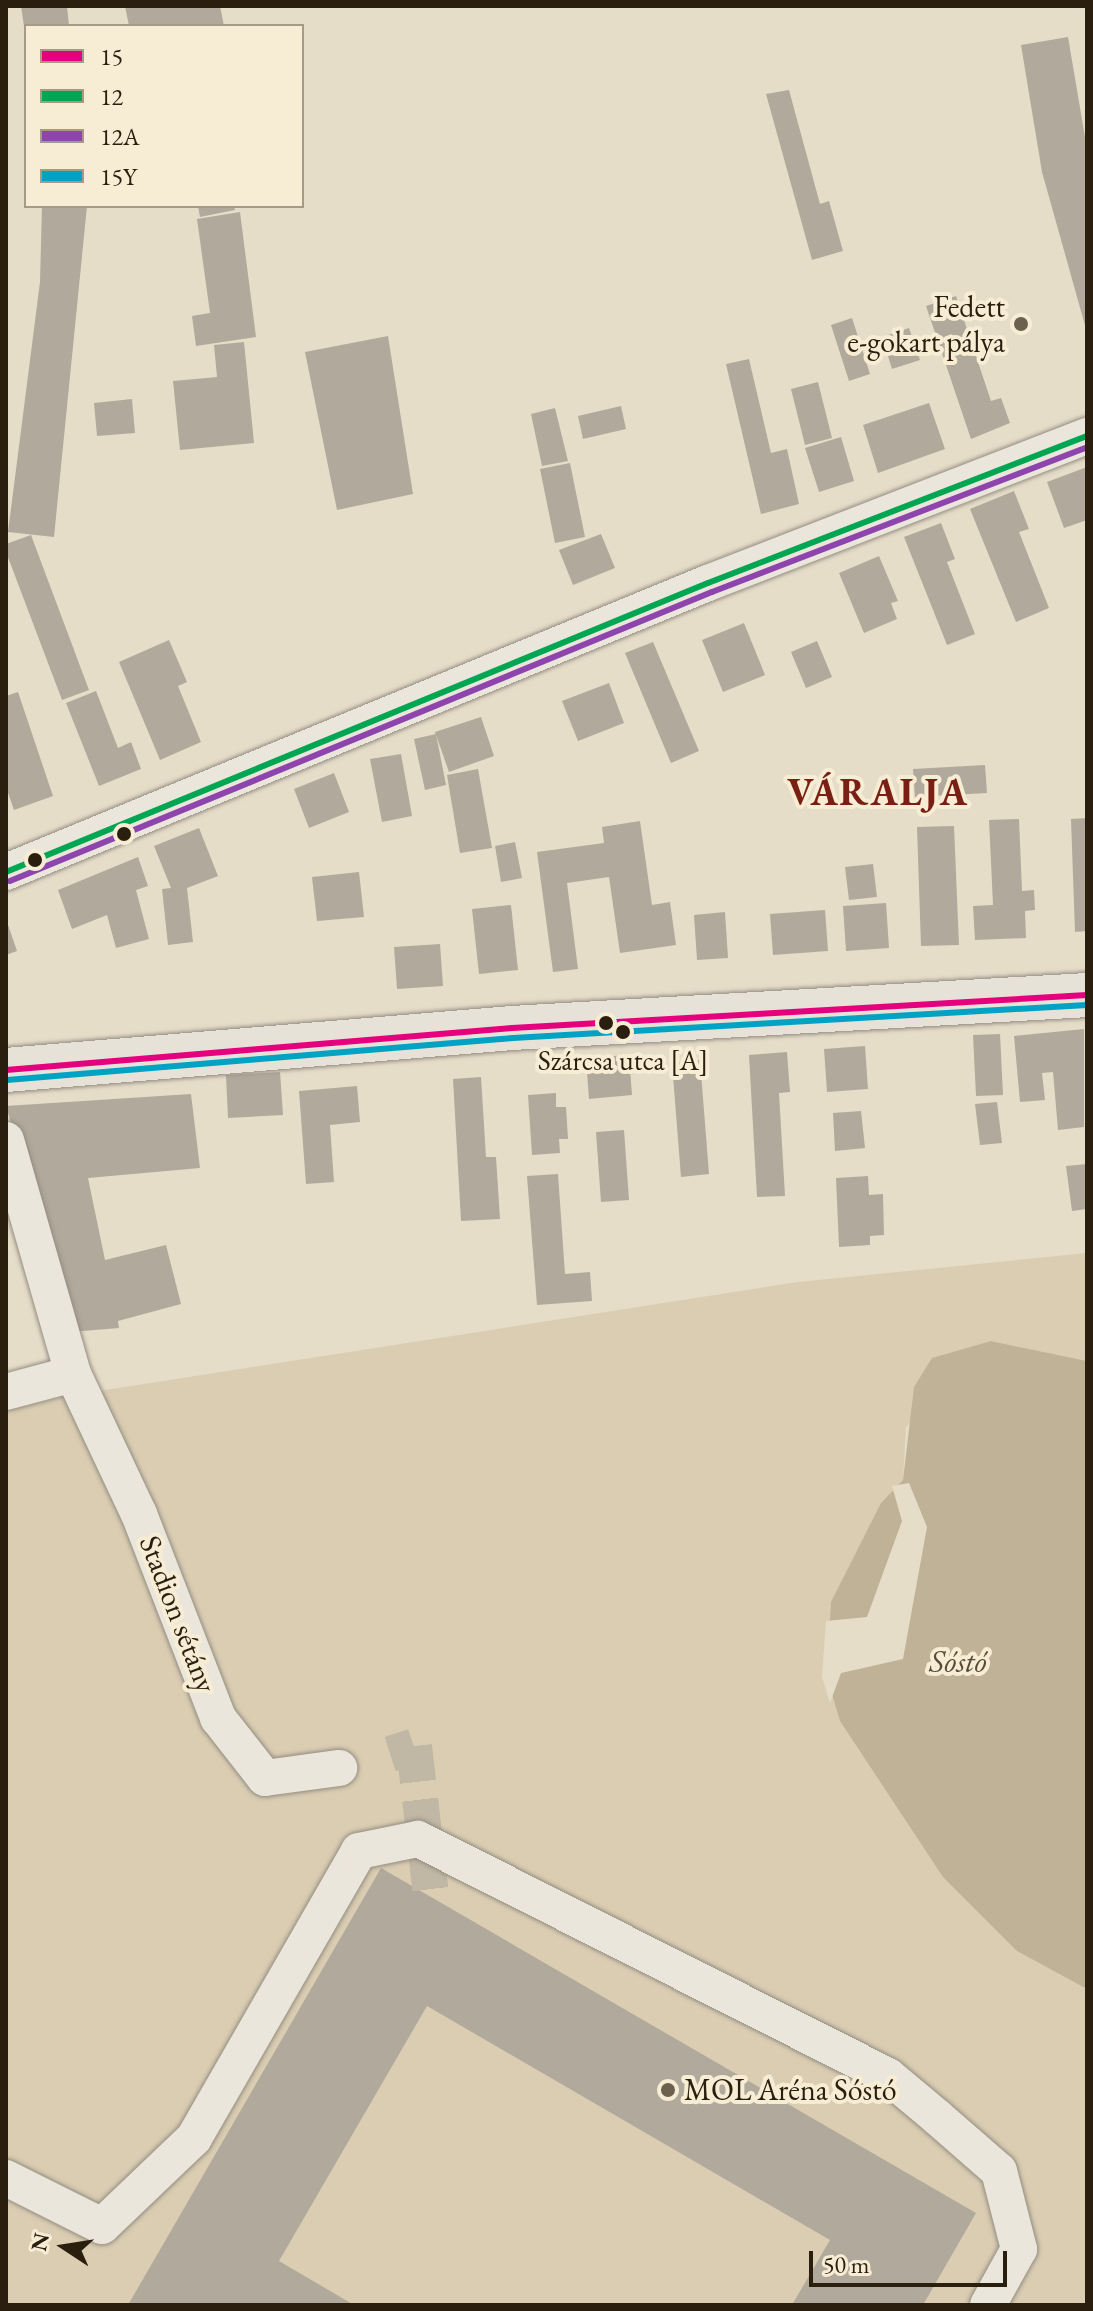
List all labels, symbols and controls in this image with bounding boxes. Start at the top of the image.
legend [24,24,304,208]
text: 15 [100,41,123,72]
text: 12 [100,81,123,112]
text: 12A [100,121,140,152]
text: 15Y [100,161,137,192]
place label: Fedett e-gokart pálya [847,289,1005,360]
marker: Fedett e-gokart pálya [1012,315,1030,333]
district label: VÁRALJA [787,769,969,815]
unlabelled marker [116,826,132,842]
unlabelled marker [27,852,43,868]
unlabelled marker [598,1015,614,1031]
marker: Szárcsa utca [A] [615,1024,631,1040]
place label: Szárcsa utca [A] [538,1043,708,1077]
street label: Stadion sétány [132,1530,224,1698]
water label: Sóstó [929,1642,987,1680]
place label: MOL Aréna Sóstó [684,2072,896,2108]
marker: MOL Aréna Sóstó [659,2081,677,2099]
north arrow [24,2207,104,2287]
text: N [24,2230,56,2254]
scale bar [813,2235,1011,2285]
text: 50 m [823,2249,870,2280]

